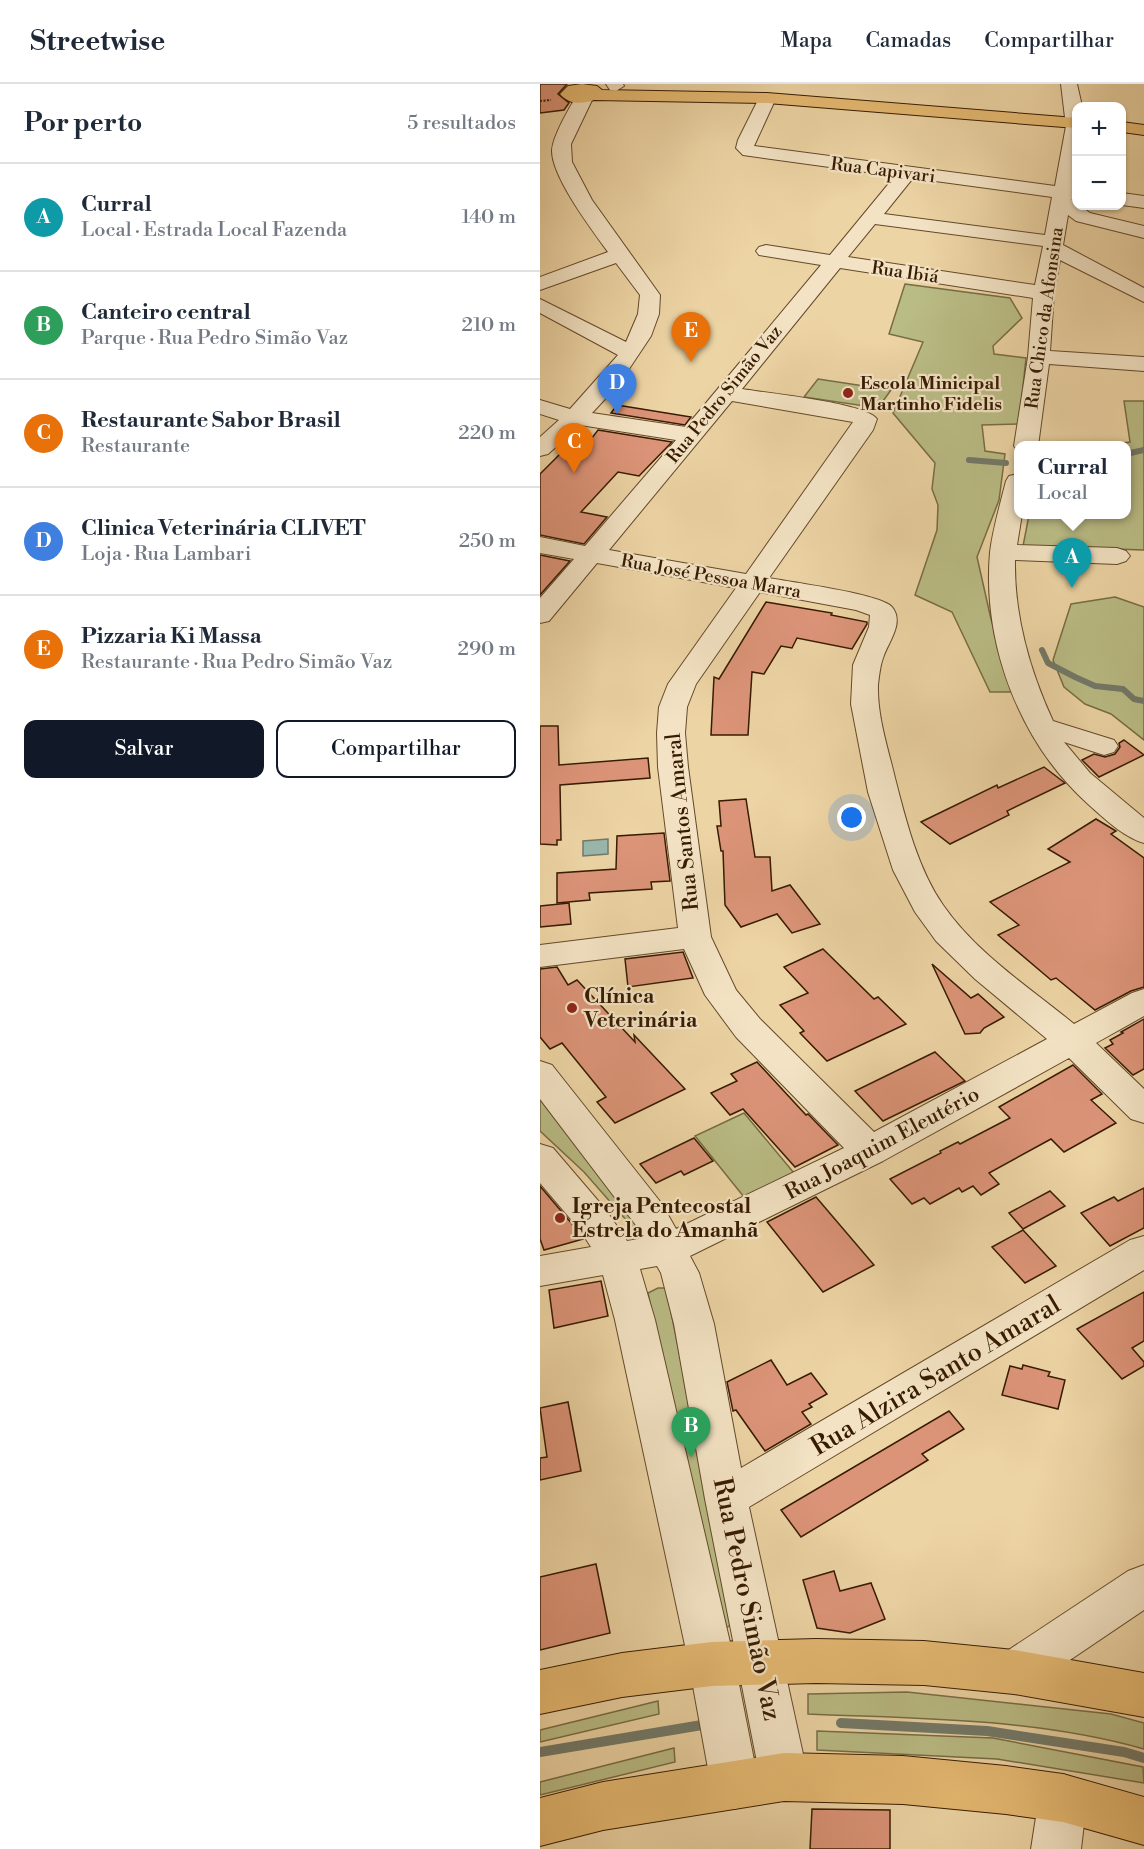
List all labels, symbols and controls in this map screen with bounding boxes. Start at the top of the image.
text: Streetwise [30,24,165,59]
text: Mapa [780,28,832,54]
text: Camadas [865,28,951,54]
text: Compartilhar [984,28,1114,54]
map controls [1072,102,1126,210]
button: + [1072,102,1126,156]
text: Por perto [24,107,142,139]
text: 5 resultados [407,111,516,136]
street label: Rua Capivari [829,153,937,188]
button: − [1072,156,1126,210]
text: Curral [81,191,152,218]
text: A [36,205,51,230]
text: 140 m [461,205,516,230]
text: Local · Estrada Local Fazenda [81,218,347,243]
street label: Rua Chico da Afonsina [1020,225,1069,411]
street label: Rua Ibiá [870,256,941,289]
text: Canteiro central [81,299,251,326]
pin: E [672,312,710,362]
text: B [36,313,51,338]
text: 210 m [461,313,516,338]
street label: Rua Pedro Simão Vaz [662,320,787,468]
text: Parque · Rua Pedro Simão Vaz [81,326,348,351]
pin: D [598,364,637,414]
place label: Escola Minicipal Martinho Fidelis [860,372,1002,416]
marker: Escola Minicipal Martinho Fidelis [841,386,855,400]
text: Restaurante Sabor Brasil [81,407,341,434]
text: C [36,421,51,446]
text: 220 m [458,421,516,446]
pin: C [555,424,594,473]
text: Restaurante [81,434,190,459]
popup [1014,441,1131,519]
text: Curral [1037,454,1108,481]
text: Local [1037,481,1088,506]
text: Clinica Veterinária CLIVET [81,515,366,542]
text: D [36,529,51,554]
text: 250 m [459,529,516,554]
pin: A [1052,538,1092,588]
text: Loja · Rua Lambari [81,542,251,567]
street label: Rua José Pessoa Marra [619,549,804,604]
text: Pizzaria Ki Massa [81,623,262,650]
text: E [37,637,50,662]
text: 290 m [458,637,516,662]
text: Restaurante · Rua Pedro Simão Vaz [81,650,392,675]
button: Salvar [24,720,264,778]
button: Compartilhar [276,720,516,778]
street label: Rua Santos Amaral [661,732,705,912]
your location [837,803,866,832]
place label: Clínica Veterinária [583,984,698,1034]
marker: Clínica Veterinária [565,1001,579,1015]
street label: Rua Joaquim Eleutério [781,1081,984,1206]
place label: Igreja Pentecostal Estrela do Amanhã [572,1194,759,1244]
marker: Igreja Pentecostal Estrela do Amanhã [553,1211,567,1225]
street label: Rua Alzira Santo Amaral [805,1288,1066,1463]
pin: B [672,1408,710,1457]
street label: Rua Pedro Simão Vaz [706,1475,788,1724]

